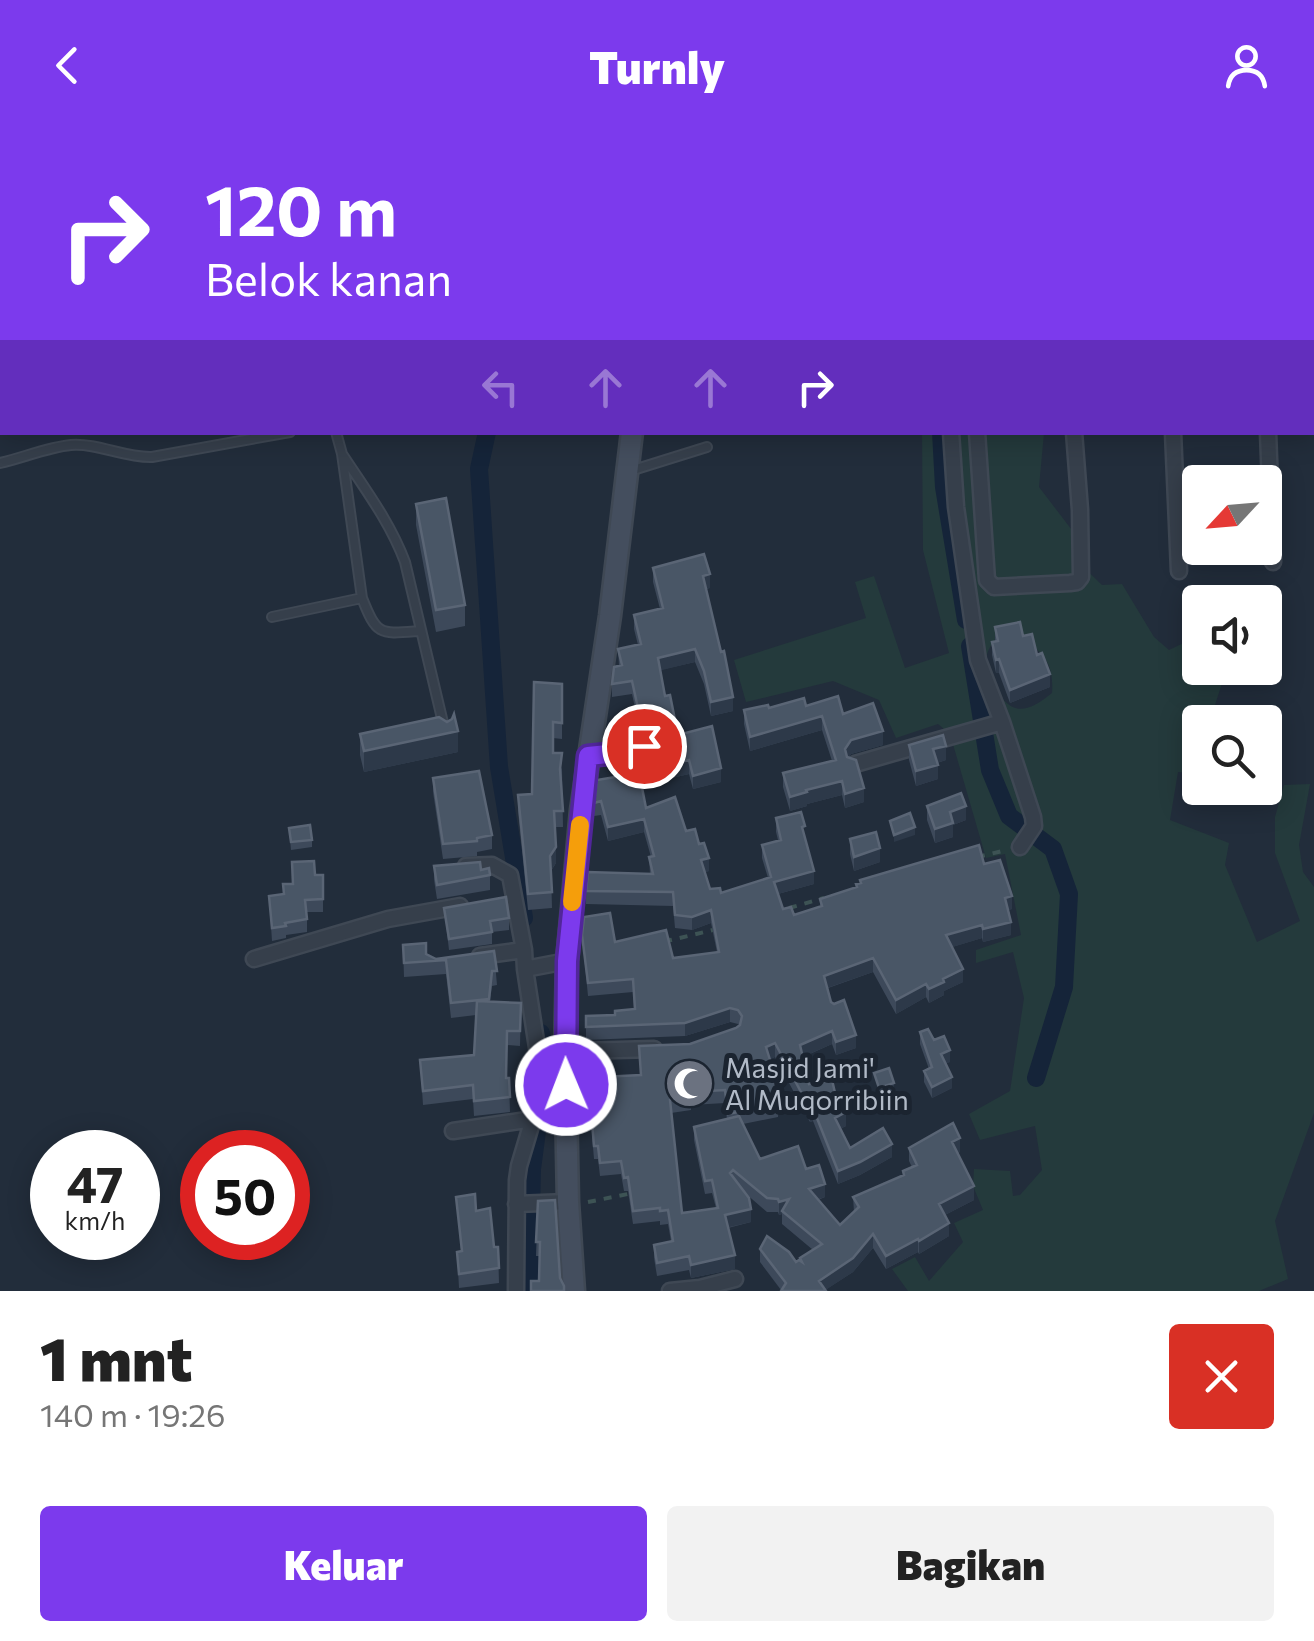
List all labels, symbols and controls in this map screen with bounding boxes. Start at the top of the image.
icon: back [40,38,95,93]
text: Turnly [589,38,725,93]
icon: person [1219,38,1274,93]
text: 120 m [205,165,397,250]
icon: right [40,170,170,300]
text: Belok kanan [205,250,452,305]
icon: left [473,360,528,415]
icon: ahead [578,360,633,415]
icon: ahead [683,360,738,415]
icon: right [788,360,843,415]
north arrow [1182,465,1282,565]
map controls [1182,465,1282,805]
button: sound [1182,585,1282,685]
pin [602,704,687,789]
button: search [1182,705,1282,805]
icon: arrive [617,719,672,774]
position arrow [514,1033,618,1137]
place label: Masjid Jami' Al Muqorribiin [725,1050,909,1116]
mosque icon: Masjid Jami' Al Muqorribiin [664,1058,716,1110]
speed limit sign: 50 [180,1130,310,1260]
text: 47 [66,1152,124,1213]
text: km/h [65,1205,125,1235]
text: 1 mnt [40,1320,192,1393]
button: close [1169,1324,1274,1429]
text: 140 m · 19:26 [40,1394,225,1434]
button: Keluar [40,1506,647,1621]
button: Bagikan [667,1506,1274,1621]

